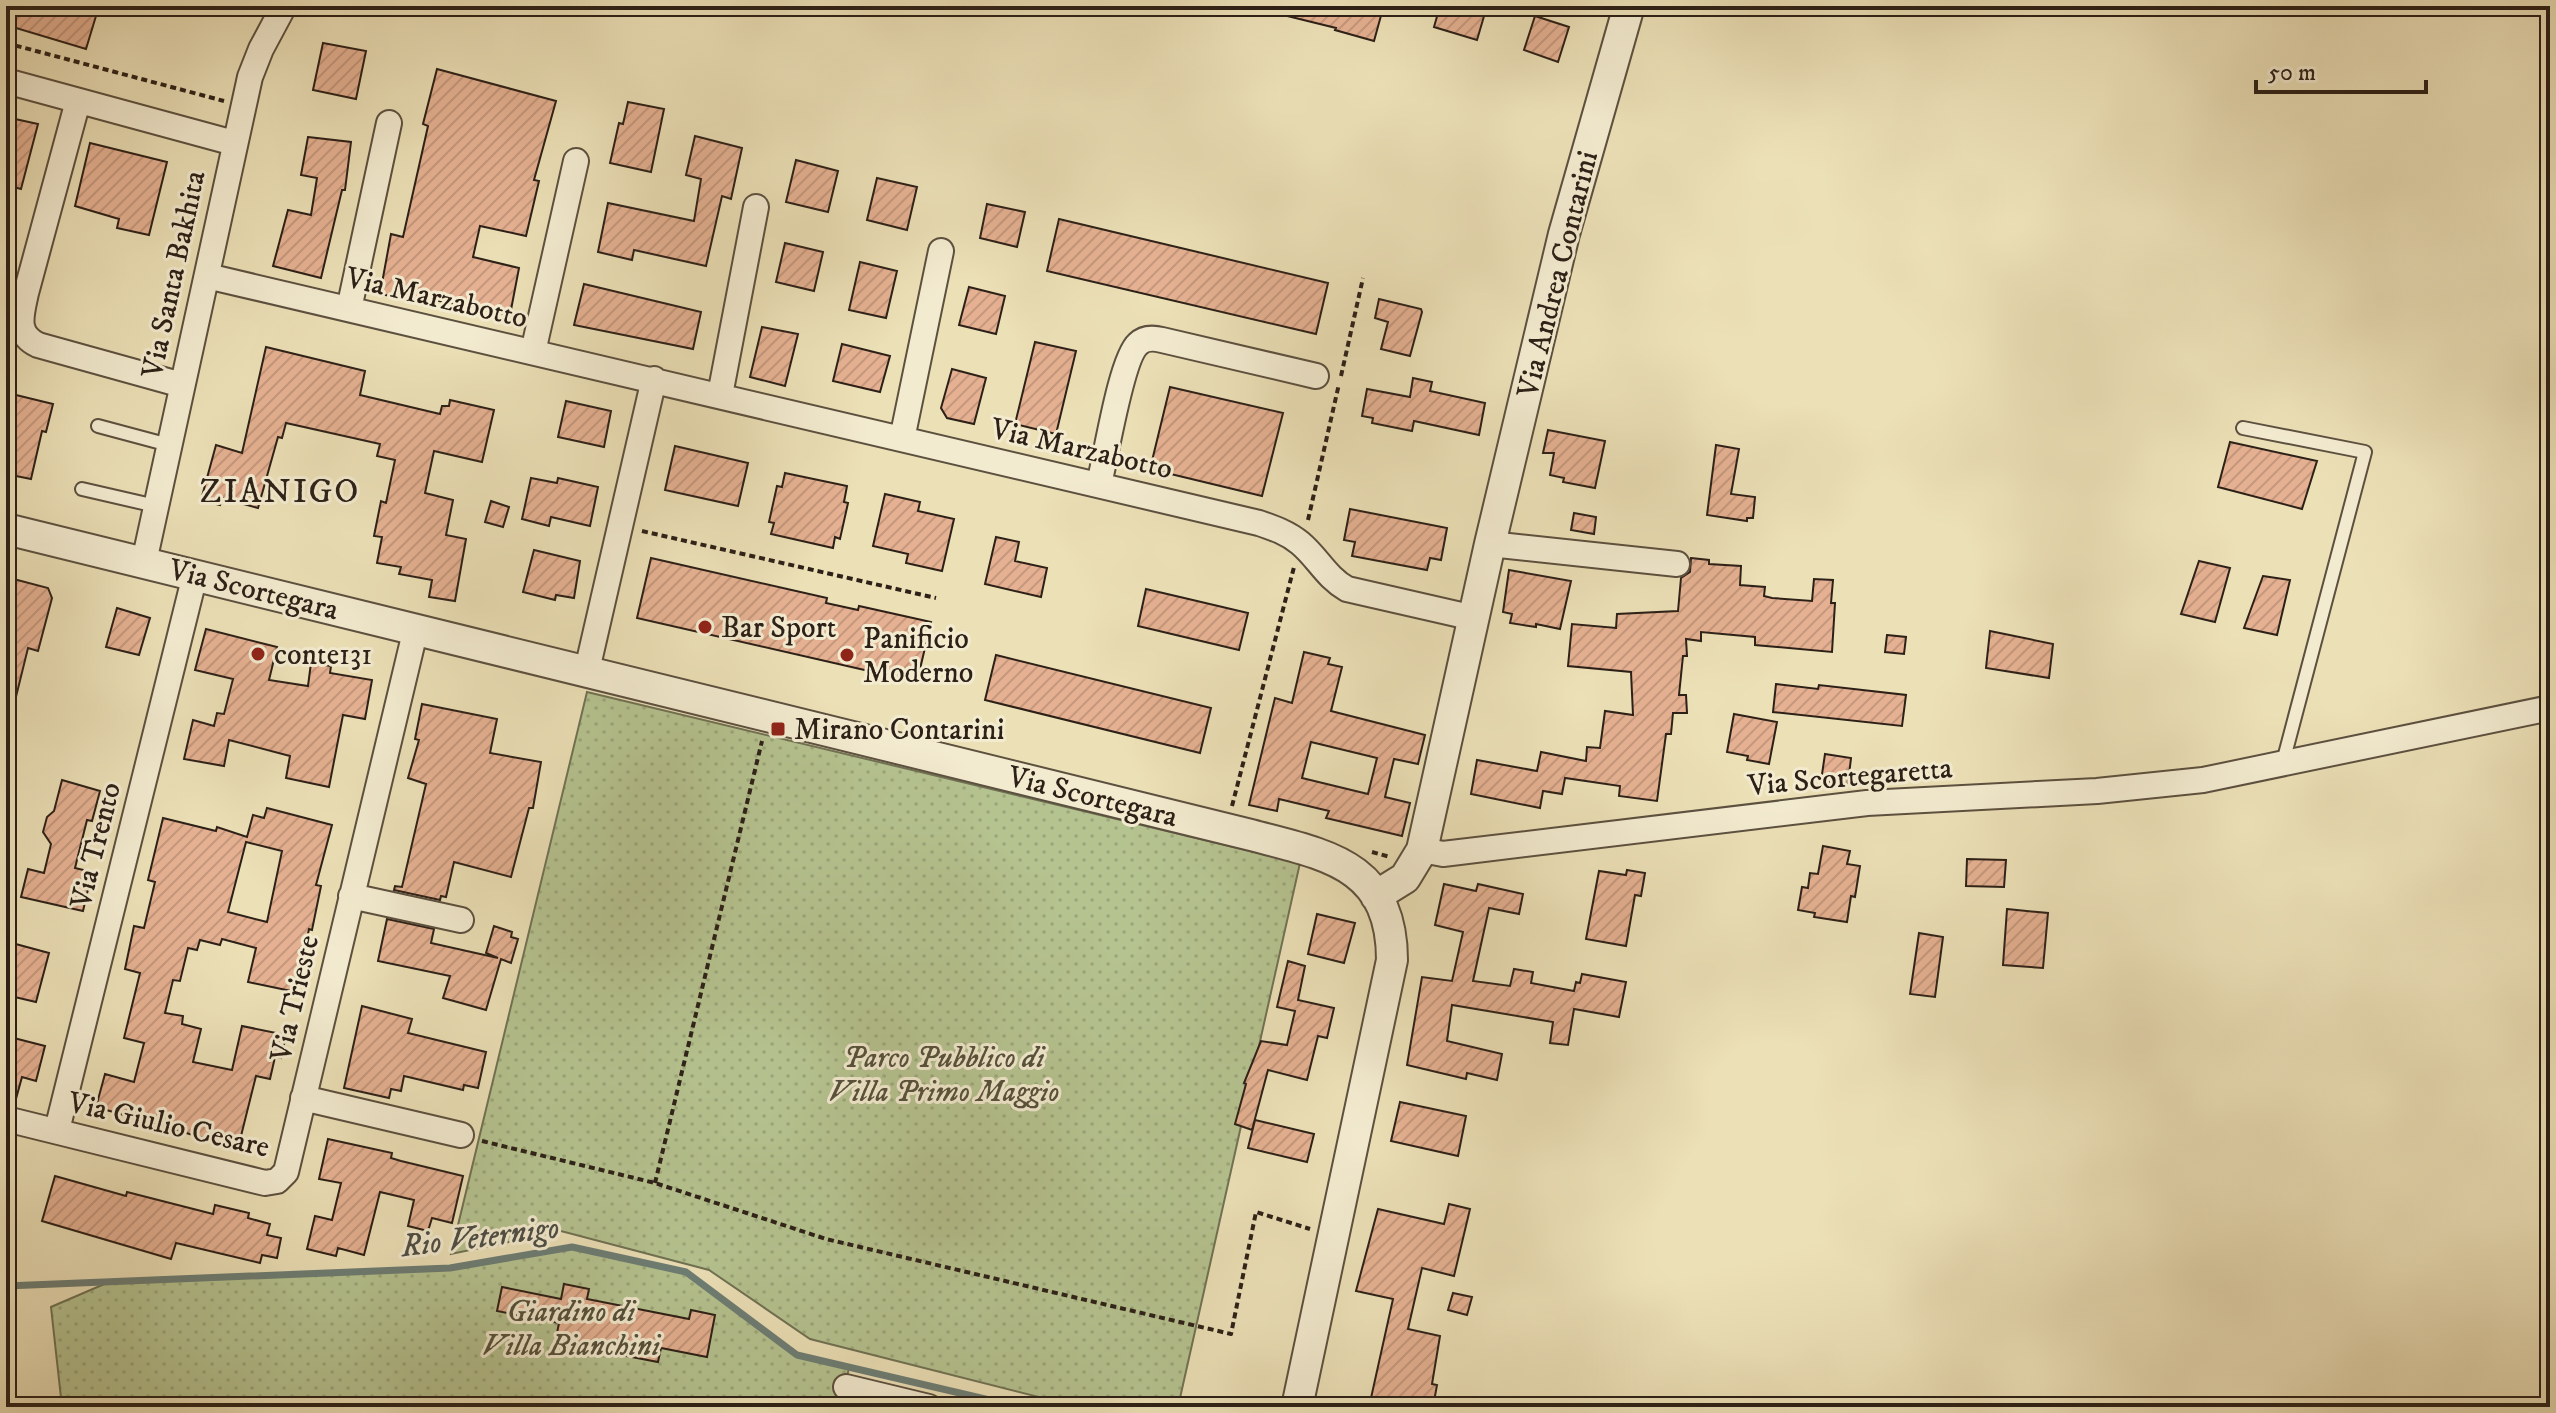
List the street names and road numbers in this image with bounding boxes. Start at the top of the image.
street label: Via Andrea Contarini [1510,147,1607,402]
street label: Via Santa Bakhita [134,167,215,382]
street label: Via Marzabotto [341,259,531,337]
street label: Via Marzabotto [986,410,1176,488]
street label: Via Scortegara [164,551,342,629]
street label: Via Scortegaretta [1745,750,1954,805]
street label: Via Scortegara [1003,758,1181,836]
street label: Via Trento [63,778,130,913]
street label: Via Trieste [263,931,328,1066]
street label: Via Giulio Cesare [64,1084,273,1167]

